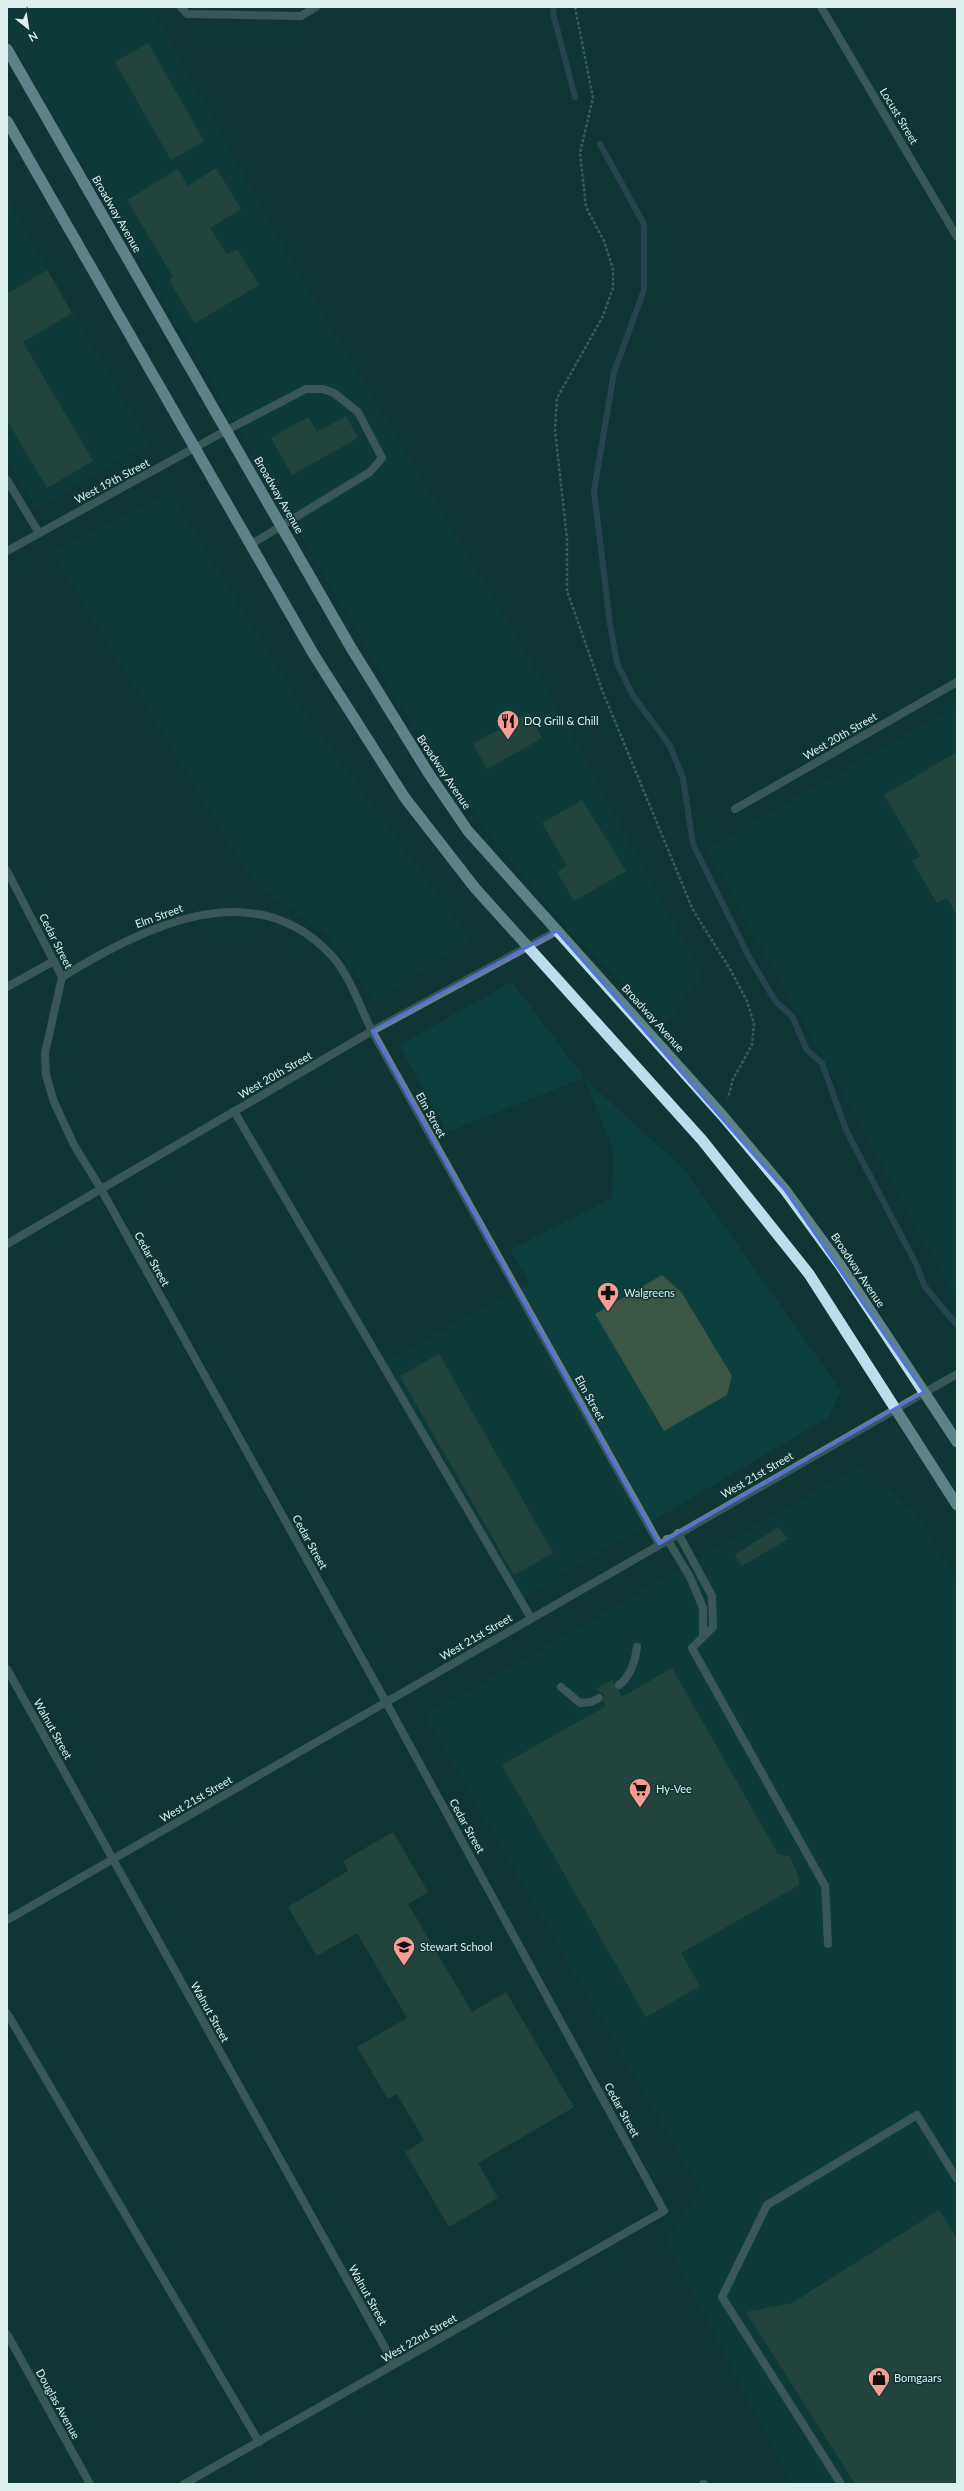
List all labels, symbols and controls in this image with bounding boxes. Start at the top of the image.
north arrow [8,8,48,48]
text: N [26,29,40,45]
street label: Locust Street [878,85,921,146]
street label: Broadway Avenue [90,173,145,255]
street label: Broadway Avenue [252,454,307,536]
street label: West 19th Street [72,455,151,506]
restaurant icon: DQ Grill & Chill [495,708,521,741]
street label: West 20th Street [801,709,879,762]
place label: DQ Grill & Chill [524,714,599,727]
street label: Broadway Avenue [415,732,474,811]
street label: Elm Street [133,901,184,930]
street label: Cedar Street [37,911,76,971]
street label: Broadway Avenue [619,981,687,1054]
street label: West 20th Street [236,1048,314,1101]
street label: Elm Street [414,1090,449,1140]
street label: Cedar Street [132,1229,173,1288]
street label: Broadway Avenue [829,1230,888,1309]
pharmacy icon: Walgreens [595,1280,621,1313]
place label: Walgreens [624,1286,675,1299]
street label: Elm Street [573,1373,608,1423]
street label: West 21st Street [718,1449,795,1501]
street label: Cedar Street [290,1512,331,1571]
street label: West 21st Street [437,1611,514,1663]
street label: Walnut Street [32,1696,75,1761]
street label: West 21st Street [157,1773,234,1825]
supermarket icon: Hy-Vee [627,1776,653,1809]
place label: Hy-Vee [656,1782,692,1795]
street label: Cedar Street [447,1796,488,1855]
school or university icon: Stewart School [391,1934,417,1967]
place label: Stewart School [420,1940,493,1953]
street label: Walnut Street [189,1979,232,2044]
street label: Cedar Street [602,2080,643,2139]
street label: Walnut Street [347,2262,390,2327]
street label: West 22nd Street [379,2311,459,2364]
shop icon: Bomgaars [866,2365,892,2398]
street label: Douglas Avenue [34,2366,83,2441]
place label: Bomgaars [894,2371,942,2384]

